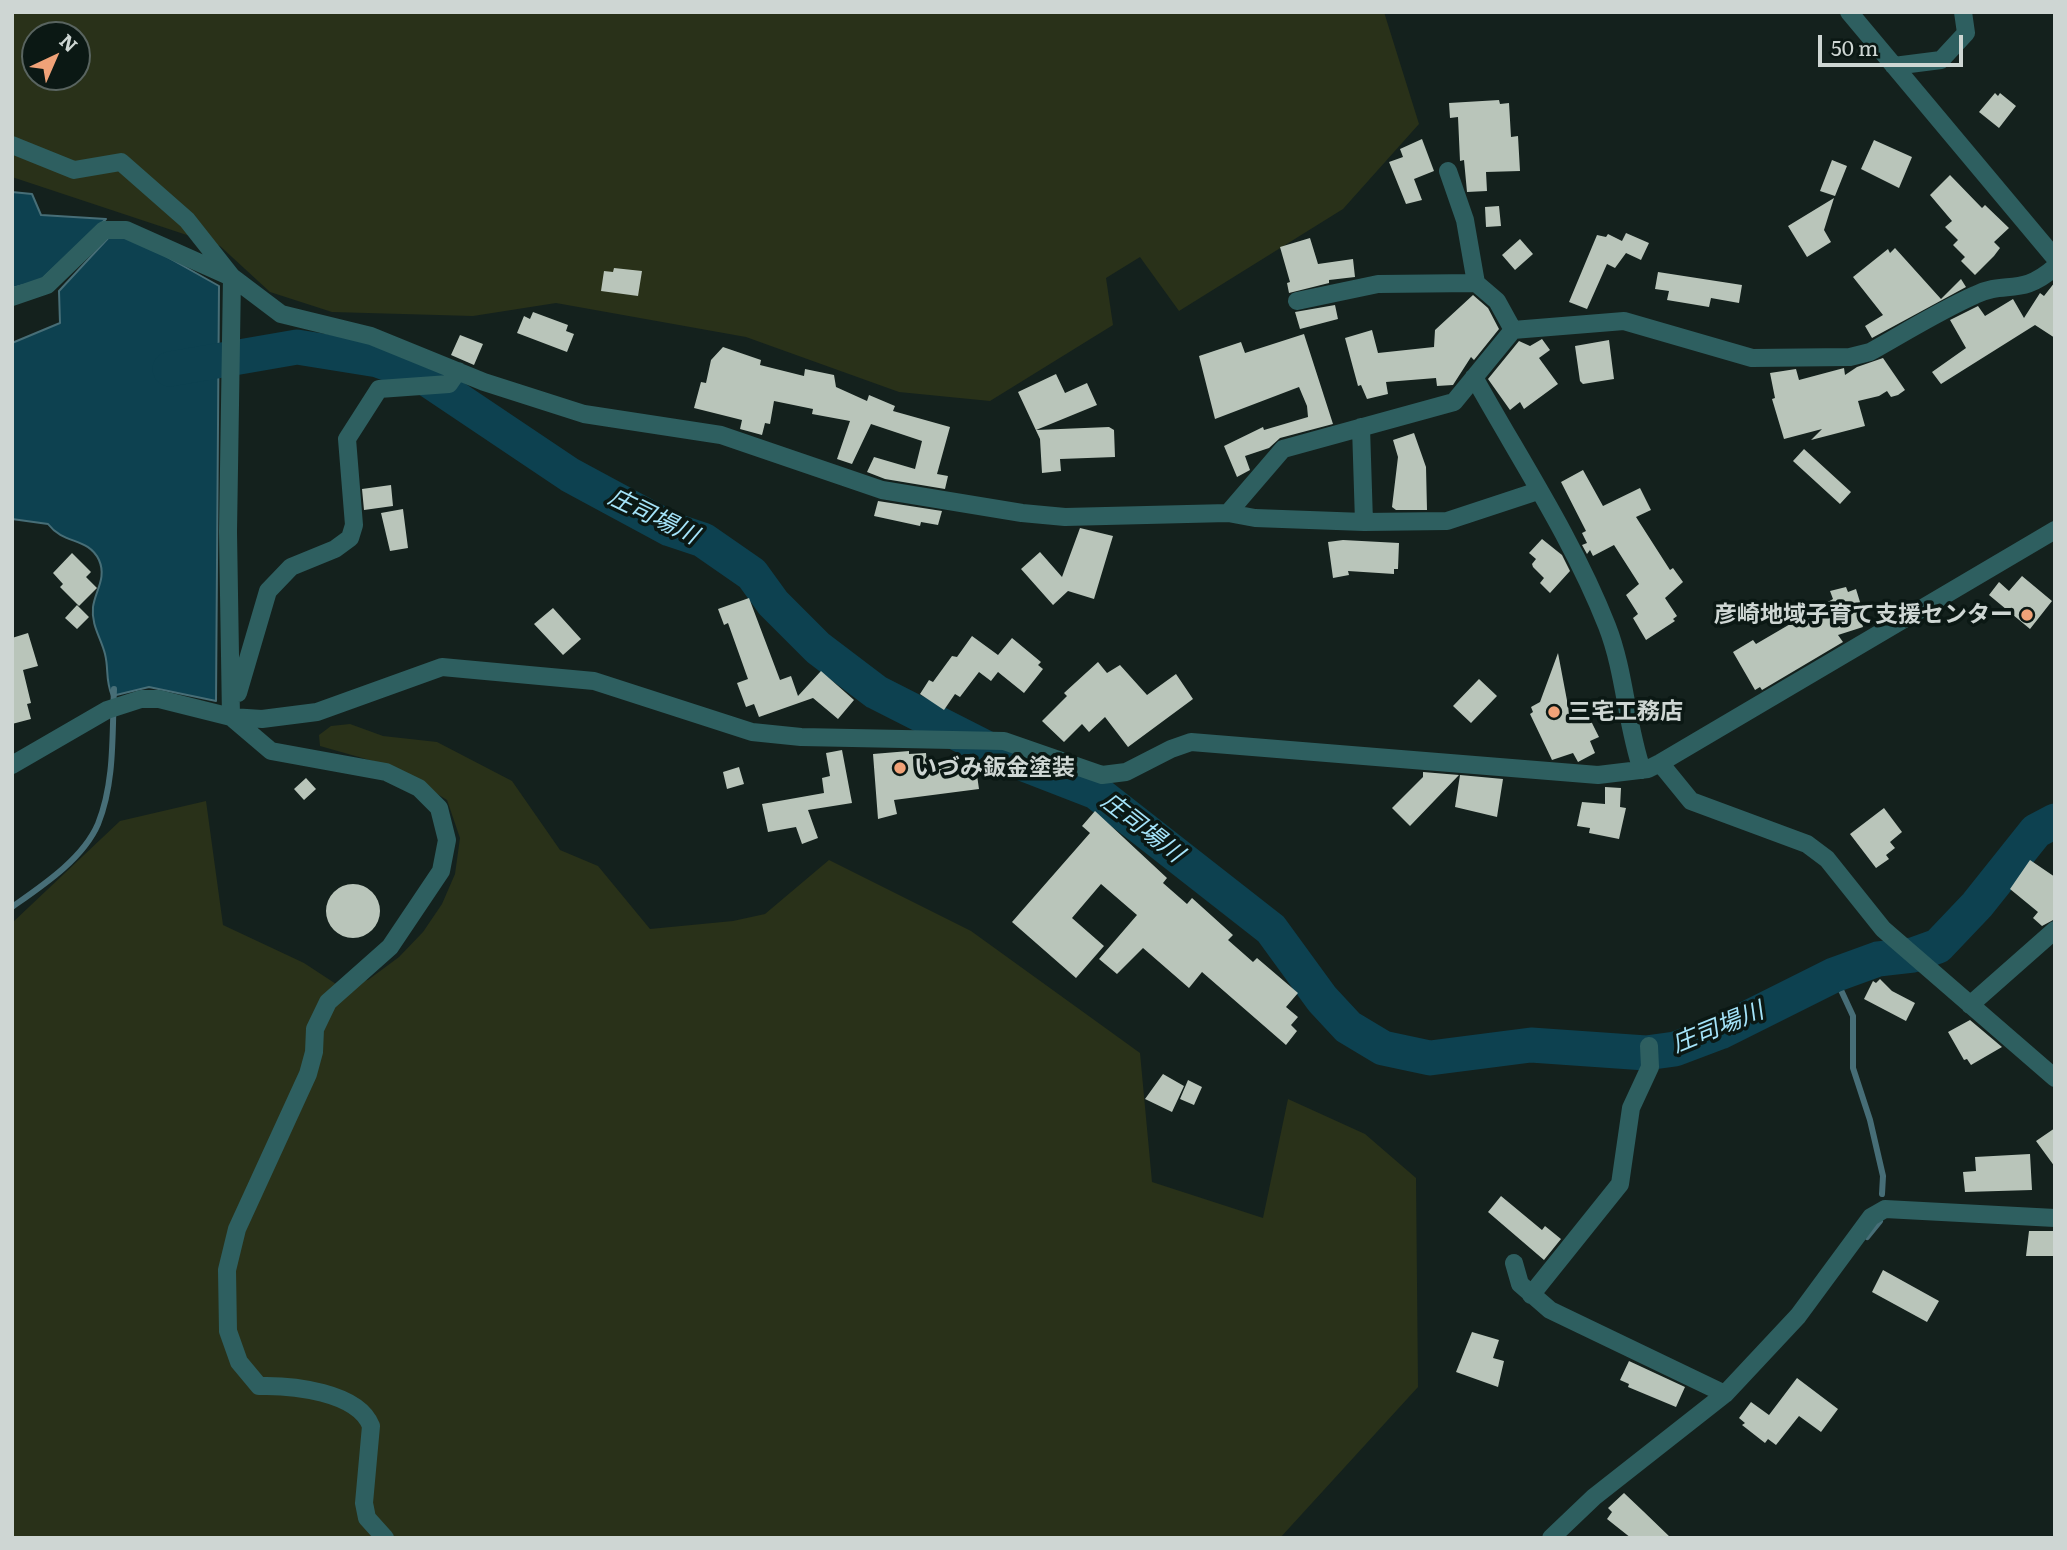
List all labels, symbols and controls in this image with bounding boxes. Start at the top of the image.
north arrow [21,21,91,91]
scale bar [1822,21,1967,65]
text: N [54,27,85,58]
text: 50 m [1831,31,1878,62]
water label: 庄司場川 [604,483,702,551]
place label: 彦崎地域子育て支援センター [1714,601,2013,629]
marker: 彦崎地域子育て支援センター [2019,607,2035,623]
place label: 三宅工務店 [1568,698,1683,726]
marker: 三宅工務店 [1546,704,1562,720]
place label: いづみ鈑金塗装 [914,754,1075,782]
marker: いづみ鈑金塗装 [892,760,908,776]
water label: 庄司場川 [1095,787,1189,869]
water label: 庄司場川 [1668,997,1768,1059]

